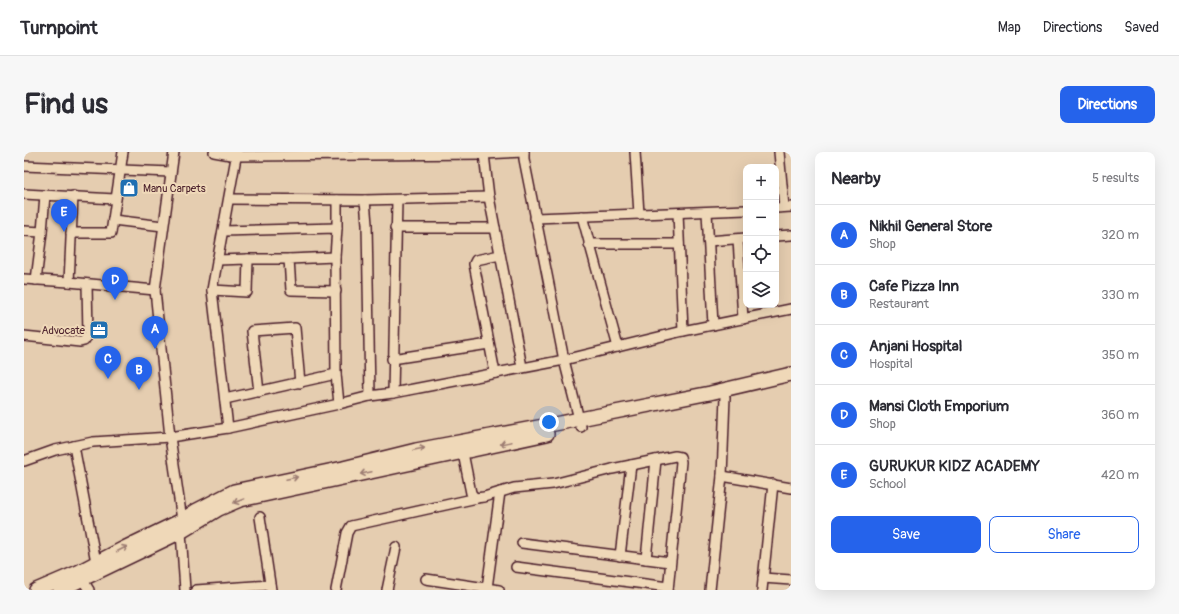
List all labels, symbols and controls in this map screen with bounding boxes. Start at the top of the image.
text: Turnpoint [20,16,98,40]
text: Map [998,19,1021,36]
text: Directions [1043,19,1102,36]
text: Saved [1124,19,1159,36]
button: Directions [1060,86,1155,123]
text: Find us [24,87,108,122]
map controls [743,164,779,308]
button: + [743,164,779,200]
text: Nearby [831,168,880,189]
text: 5 results [1092,170,1139,186]
shop icon: Manu Carpets [118,177,140,199]
place label: Manu Carpets [143,182,206,195]
pin: E [51,199,77,232]
button: − [743,200,779,236]
text: Nikhil General Store [869,217,992,236]
text: A [840,227,848,243]
text: 320 m [1101,227,1139,243]
button: locate [743,236,779,272]
text: Shop [869,236,896,252]
pin: D [102,267,128,300]
button: layers [743,272,779,308]
text: Cafe Pizza Inn [869,277,959,296]
text: B [840,287,848,303]
text: 330 m [1101,287,1139,303]
text: Restaurant [869,296,929,312]
pin: A [142,316,168,349]
office icon: Advocate [88,319,110,341]
place label: Advocate [41,324,86,337]
text: Anjani Hospital [869,337,962,356]
pin: C [95,346,121,379]
text: C [840,347,848,363]
text: 350 m [1101,347,1139,363]
text: Hospital [869,356,913,372]
pin: B [126,357,152,390]
text: Mansi Cloth Emporium [869,397,1009,416]
text: D [840,407,848,423]
text: 360 m [1101,407,1139,423]
your location [539,412,559,432]
text: Shop [869,416,896,432]
one-way arrow [500,439,513,447]
one-way arrow [412,445,425,453]
text: GURUKUR KIDZ ACADEMY [869,457,1040,476]
text: E [841,467,847,483]
text: 420 m [1101,467,1139,483]
one-way arrow [359,469,372,477]
one-way arrow [286,474,299,482]
text: School [869,476,906,492]
one-way arrow [233,497,245,505]
button: Save [831,516,981,553]
button: Share [989,516,1139,553]
one-way arrow [116,545,128,552]

